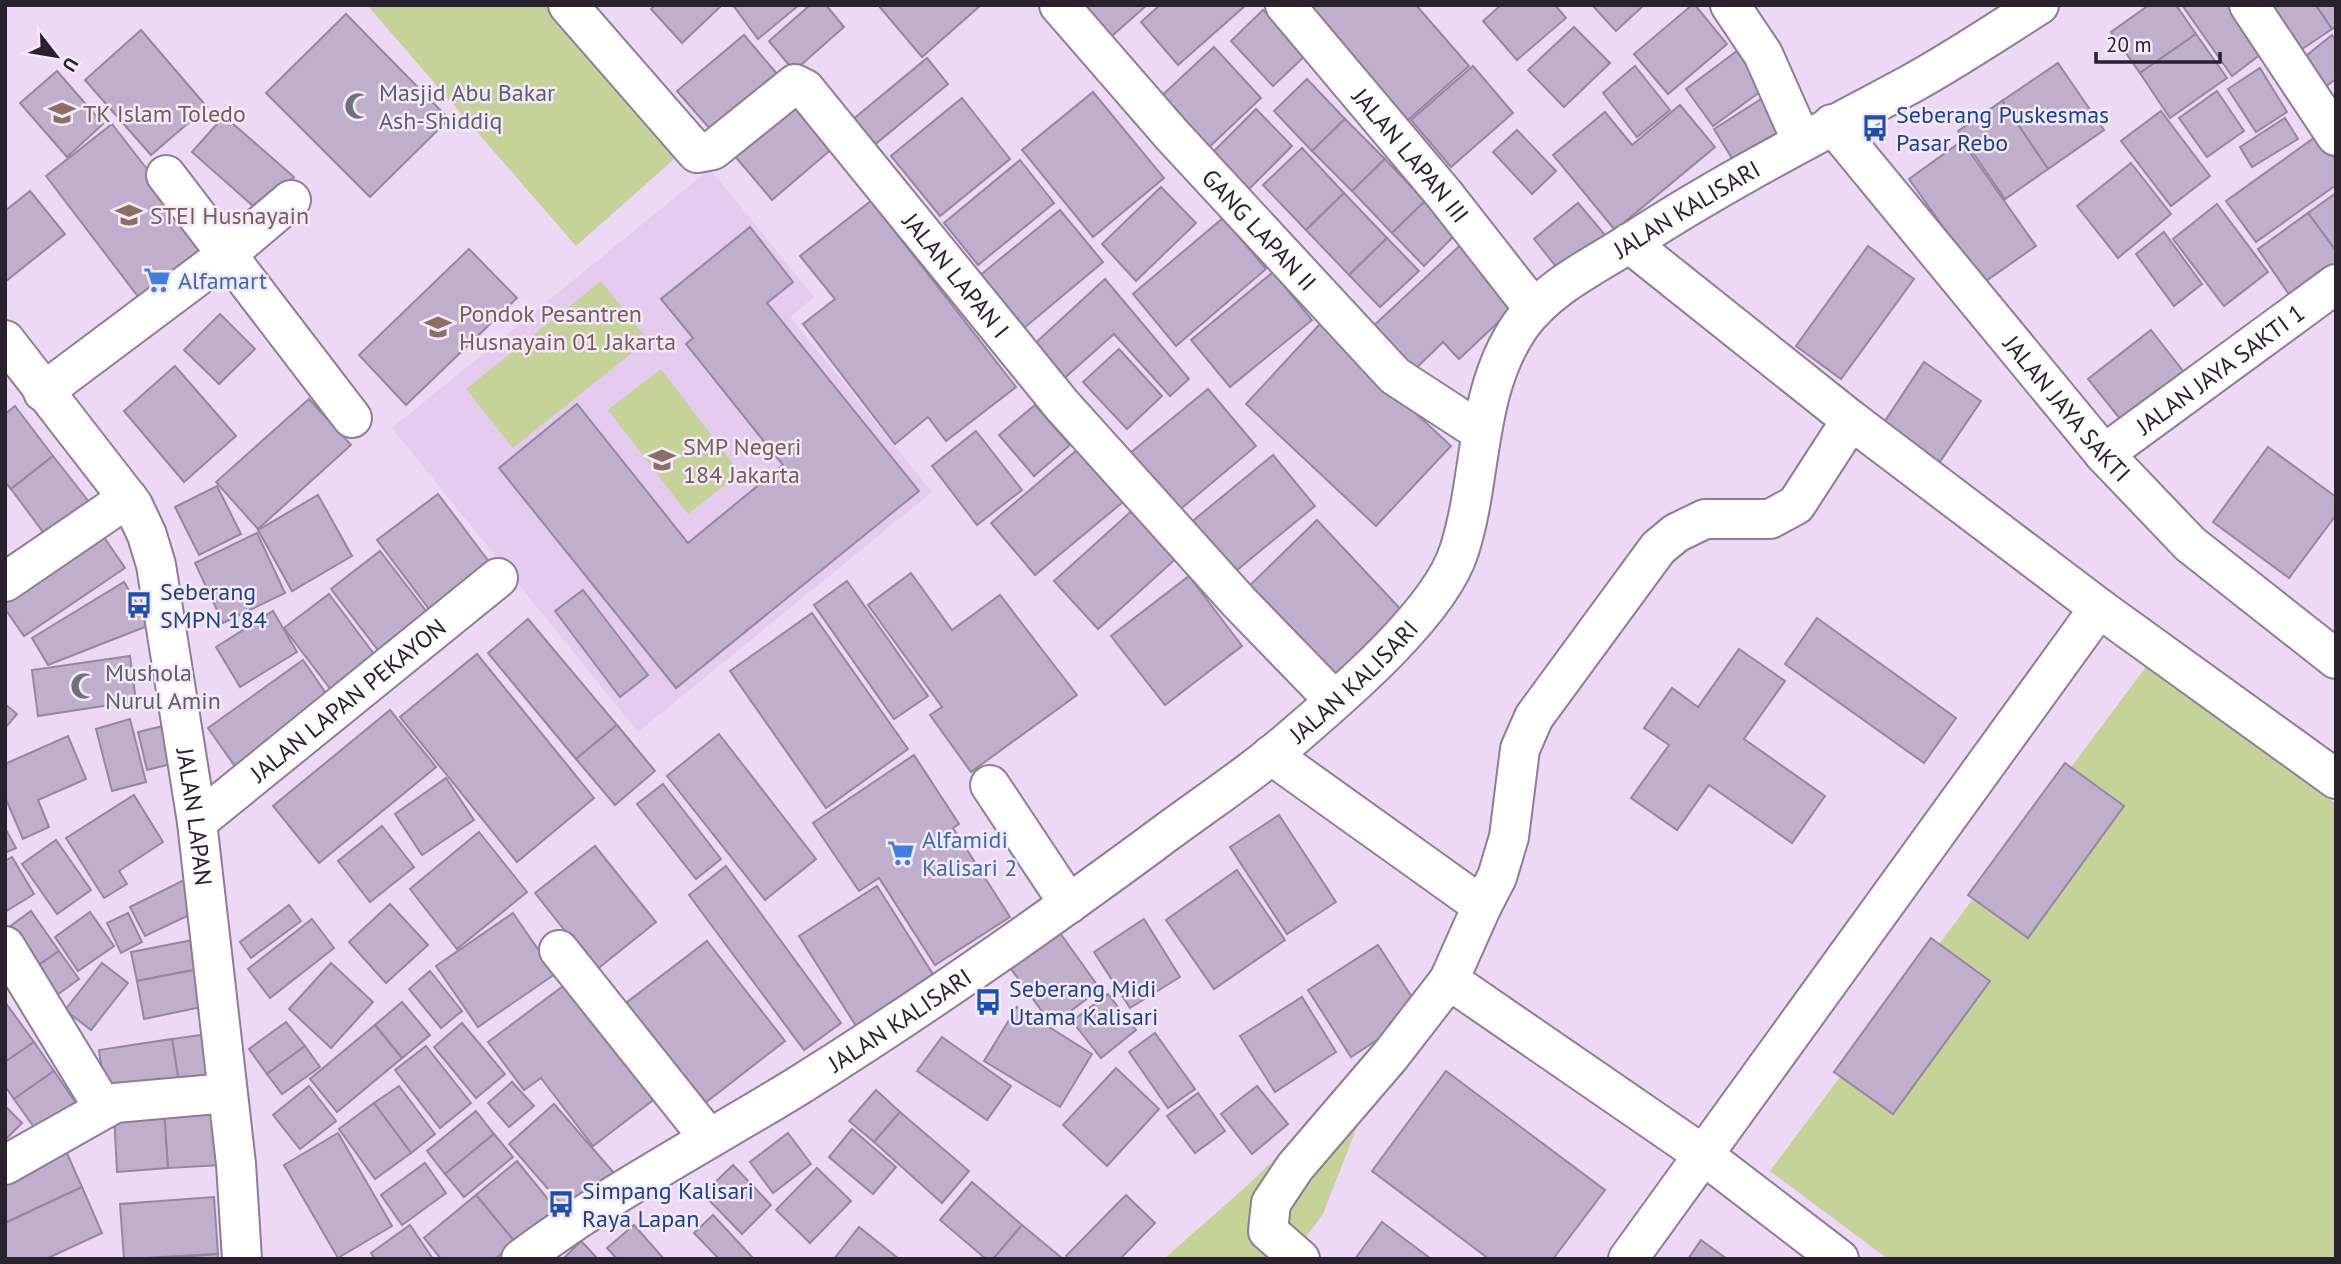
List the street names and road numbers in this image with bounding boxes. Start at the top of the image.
street label: JALAN LAPAN III [1345,81,1476,229]
street label: JALAN KALISARI [1607,153,1765,265]
street label: GANG LAPAN II [1195,162,1324,297]
street label: JALAN LAPAN I [896,206,1016,344]
street label: JALAN JAYA SAKTI 1 [2129,297,2311,441]
street label: JALAN JAYA SAKTI [1996,328,2138,488]
street label: JALAN LAPAN PEKAYON [243,611,452,789]
street label: JALAN KALISARI [1282,613,1425,750]
street label: JALAN LAPAN [170,745,220,887]
street label: JALAN KALISARI [821,961,977,1079]

